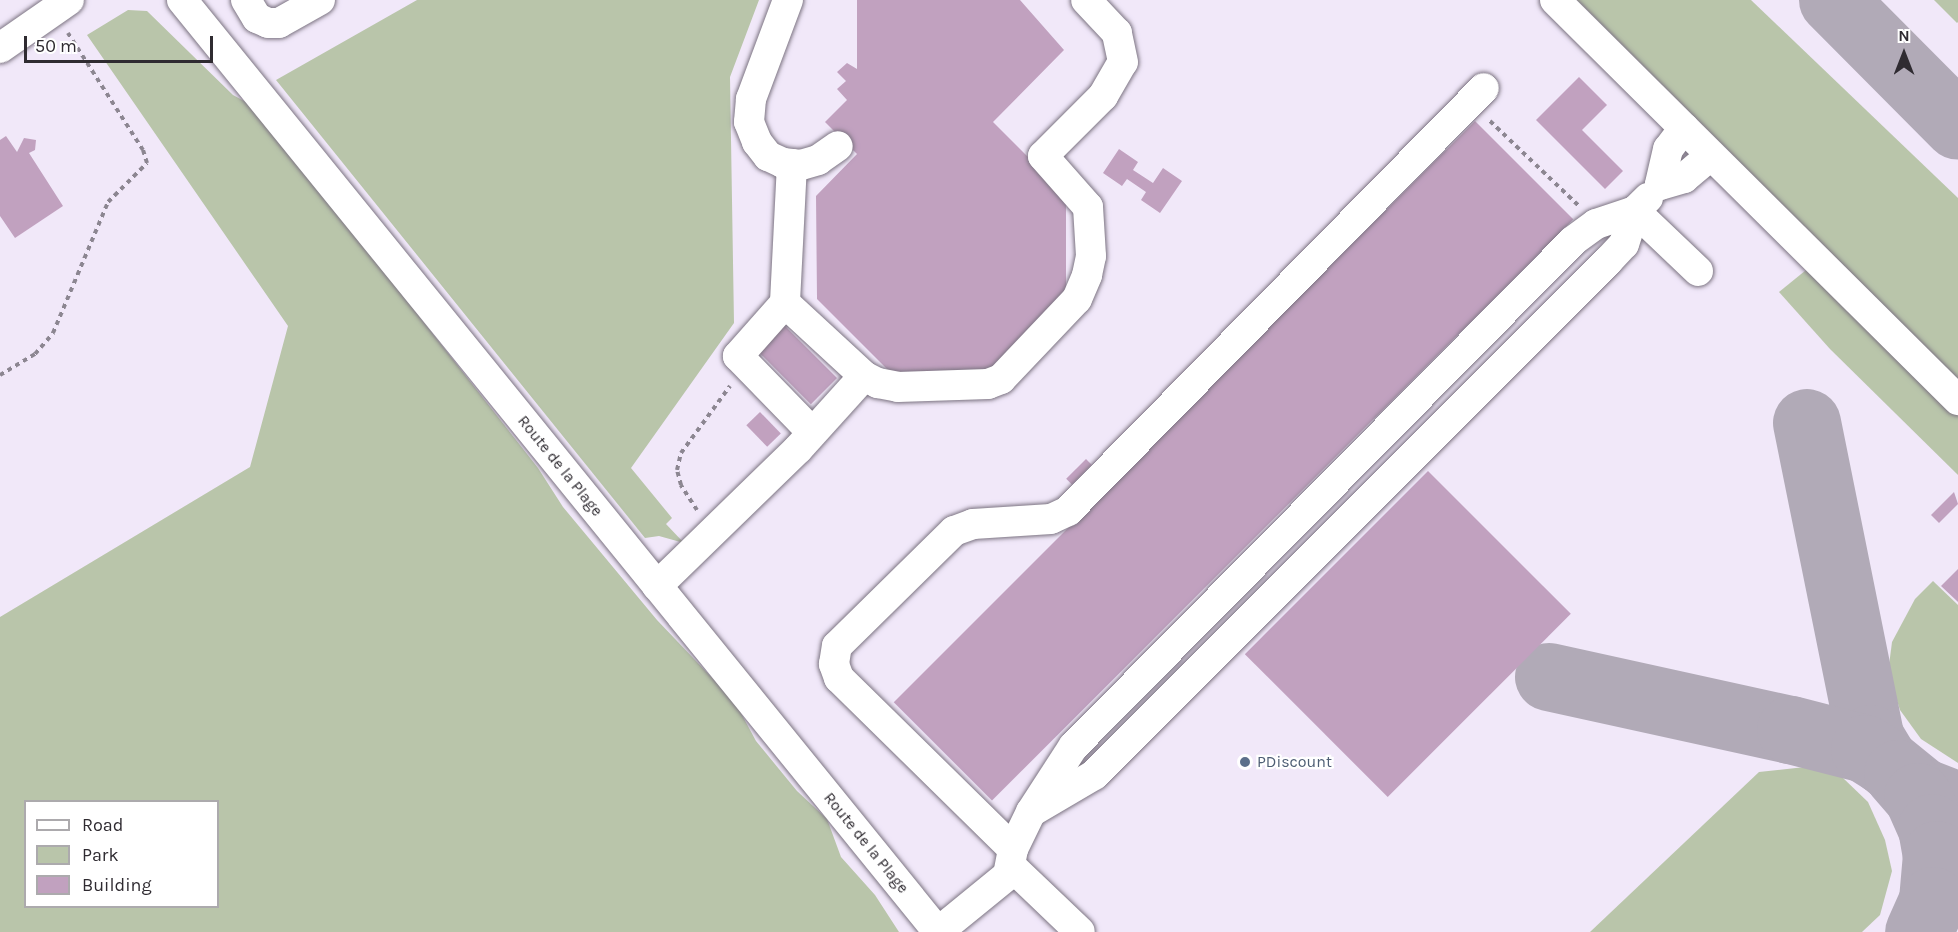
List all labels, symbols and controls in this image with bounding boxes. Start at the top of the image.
scale bar [27,24,216,62]
north arrow [1874,24,1934,84]
text: N [1898,26,1910,45]
text: 50 m [35,35,77,57]
street label: Route de la Plage [513,412,607,520]
place label: PDiscount [1257,752,1332,772]
marker: PDiscount [1238,755,1252,769]
street label: Route de la Plage [819,789,913,897]
legend [24,800,219,908]
text: Road [82,814,123,836]
text: Park [82,844,119,866]
text: Building [82,874,152,896]

